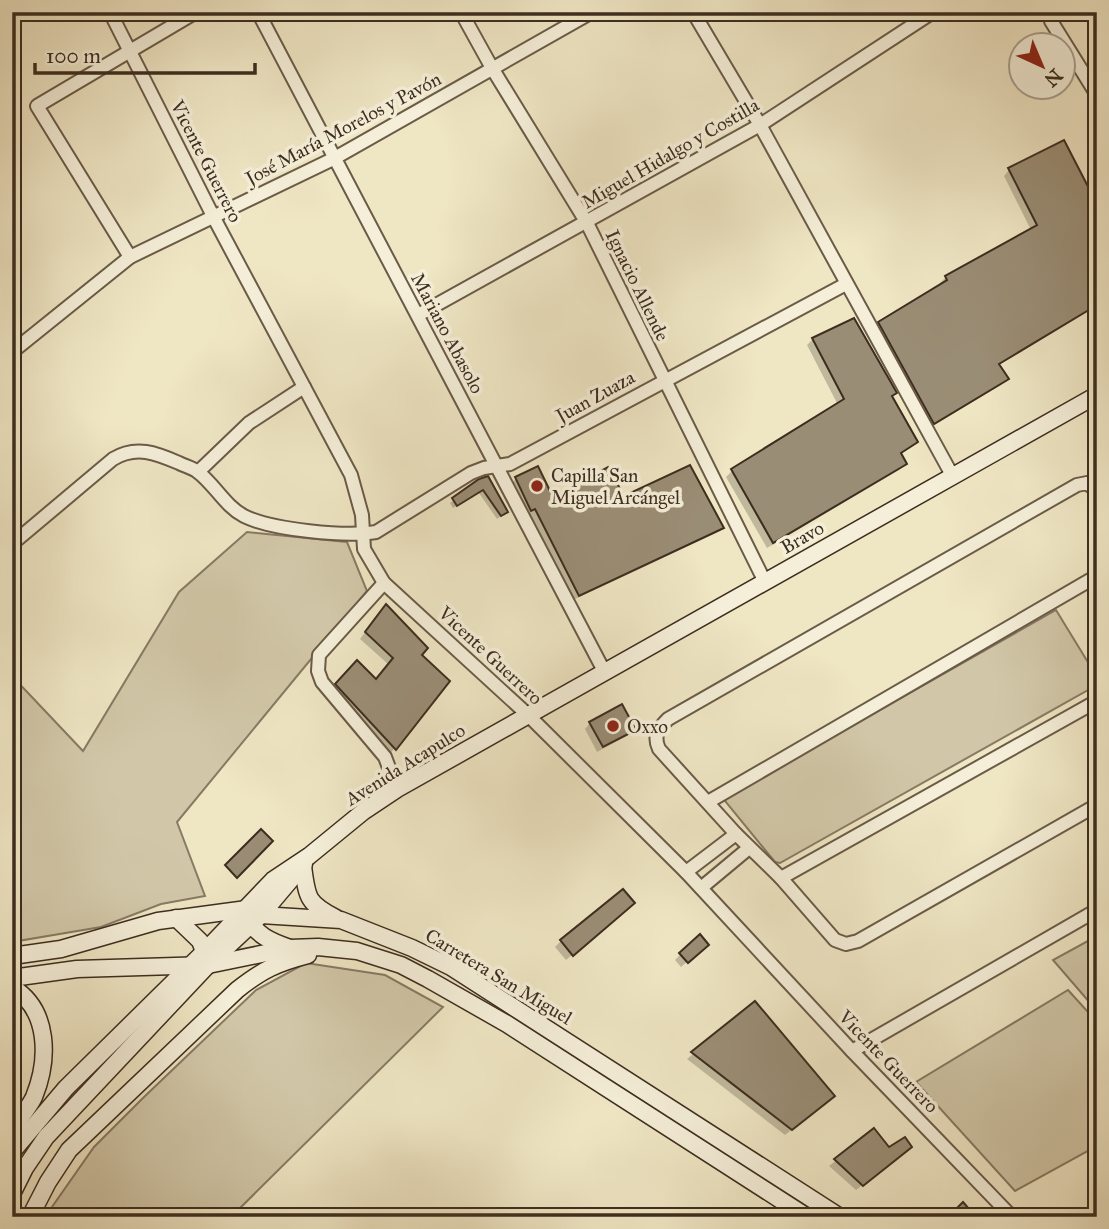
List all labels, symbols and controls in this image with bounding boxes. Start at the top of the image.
scale bar [35,32,256,76]
north arrow [1007,32,1078,102]
text: 100 m [46,43,101,69]
text: N [1040,64,1067,92]
street label: José María Morelos y Pavón [240,67,445,192]
street label: Miguel Hidalgo y Costilla [577,93,764,215]
street label: Vicente Guerrero [165,95,247,226]
street label: Ignacio Allende [600,226,674,345]
street label: Mariano Abasolo [406,269,489,398]
street label: Juan Zuaza [550,365,640,429]
place label: Capilla San Miguel Arcángel [551,464,681,510]
marker: Capilla San Miguel Arcángel [529,478,545,494]
street label: Bravo [777,516,828,559]
street label: Vicente Guerrero [433,601,548,710]
place label: Oxxo [627,715,668,738]
street label: Avenida Acapulco [340,718,470,811]
marker: Oxxo [605,718,621,734]
street label: Carretera San Miguel [421,923,577,1031]
street label: Vicente Guerrero [833,1004,944,1118]

